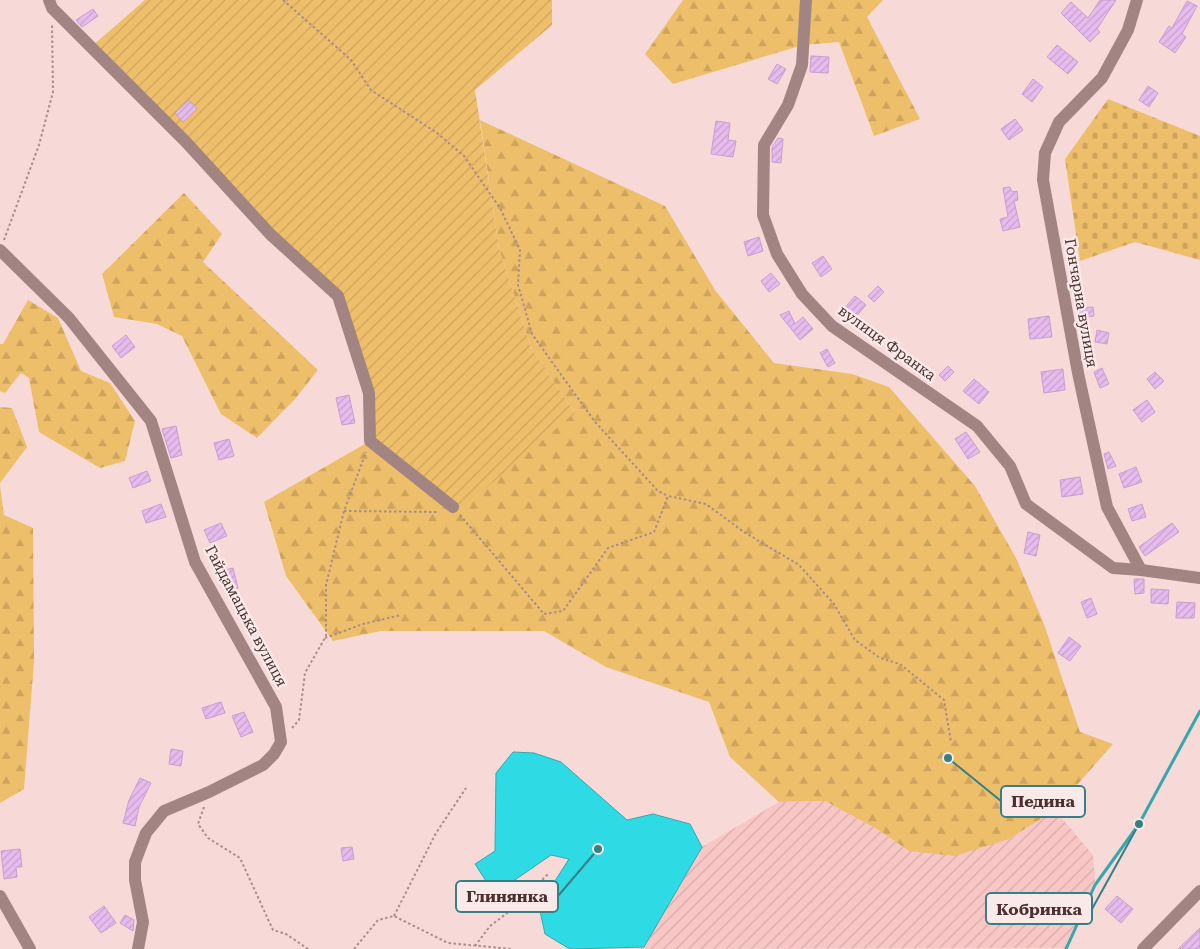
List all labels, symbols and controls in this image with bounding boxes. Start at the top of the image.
street label: Гончарна вулиця [1061,237,1101,369]
street label: вулиця Франка [835,302,939,384]
street label: Гайдамацька вулиця [201,542,291,690]
callout: Педина [1001,786,1085,817]
text: Педина [1011,792,1075,811]
callout: Глинянка [456,881,558,912]
text: Глинянка [466,887,548,906]
callout: Кобринка [986,893,1092,924]
text: Кобринка [996,900,1082,919]

